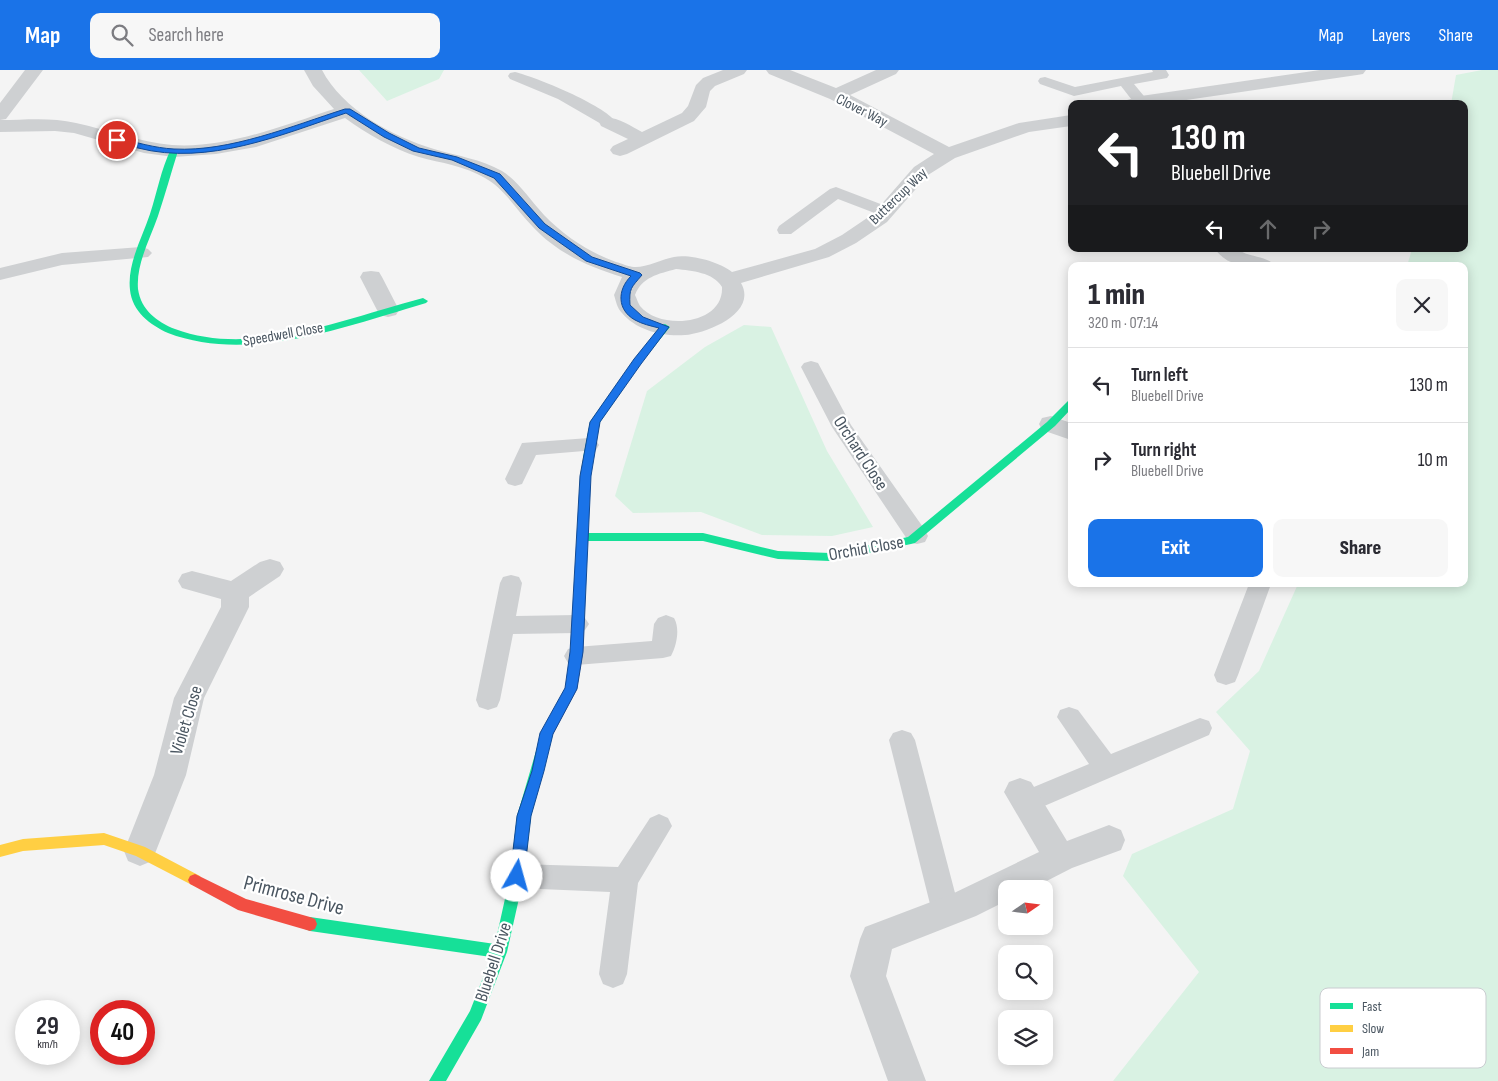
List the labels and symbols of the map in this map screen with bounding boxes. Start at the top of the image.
street label: Clover Way [833,89,891,132]
pin [96,119,138,161]
street label: Buttercup Way [865,164,932,229]
street label: Speedwell Close [242,318,325,351]
street label: Orchard Close [829,412,892,494]
street label: Orchid Close [827,532,905,565]
street label: Violet Close [166,683,207,757]
position arrow [490,849,542,901]
street label: Primrose Drive [241,870,347,921]
north arrow [998,880,1052,935]
street label: Bluebell Drive [471,920,516,1004]
legend [1320,988,1486,1068]
text: Fast [1362,998,1382,1015]
speed limit sign: 40 [90,1000,155,1065]
text: Slow [1362,1020,1384,1037]
text: Jam [1361,1043,1379,1060]

